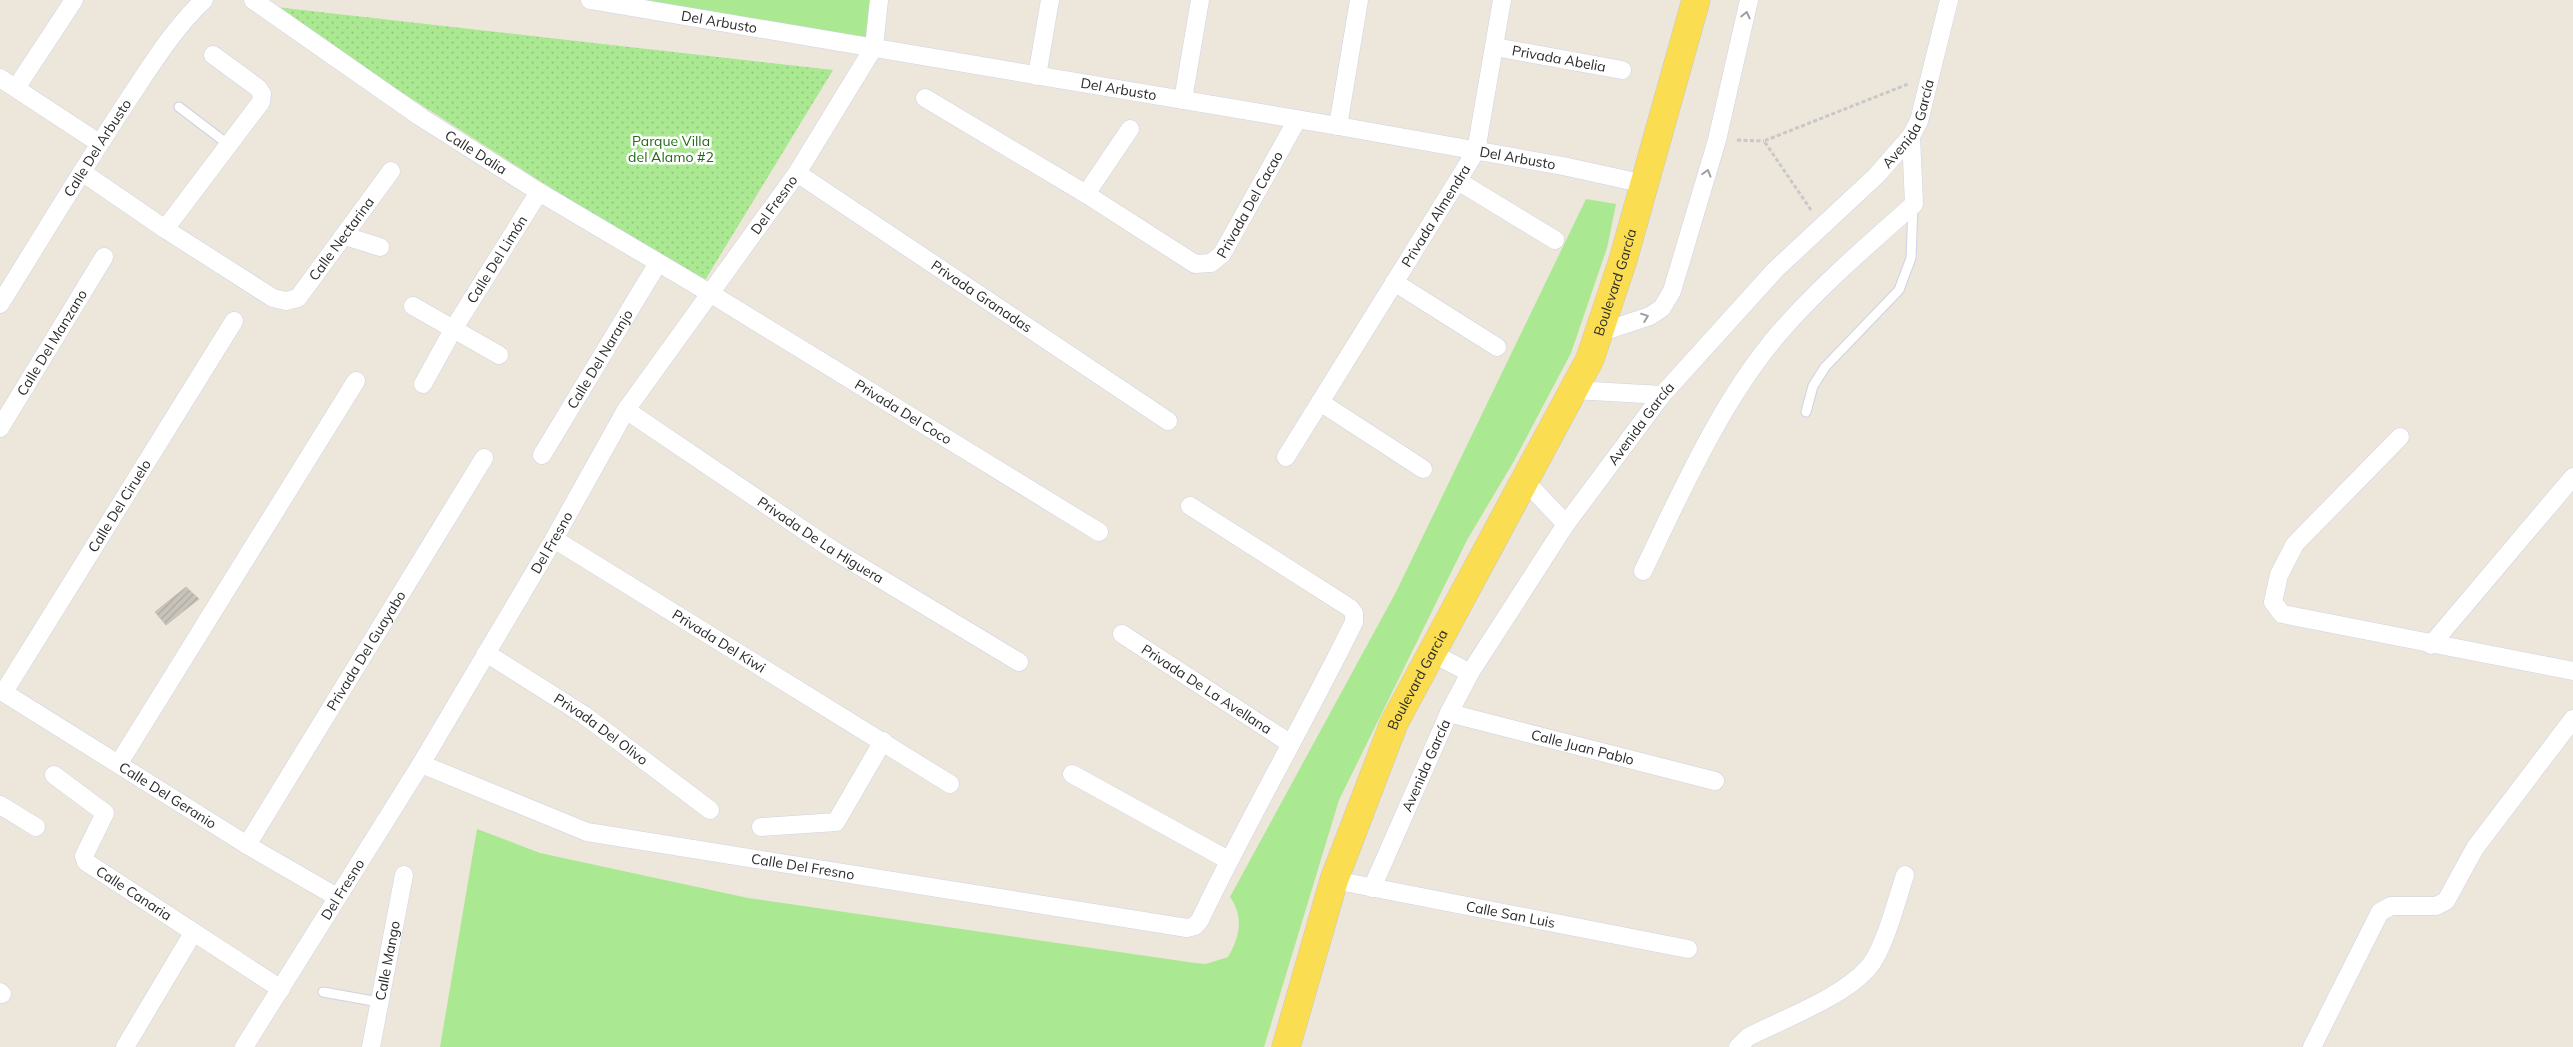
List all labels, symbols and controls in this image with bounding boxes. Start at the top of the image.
street label: Del Arbusto [680,7,758,37]
one-way arrow [1740,10,1751,19]
street label: Privada Abelia [1511,41,1607,76]
street label: Del Arbusto [1079,74,1158,104]
street label: Avenida García [1878,78,1938,172]
street label: Calle Del Arbusto [60,96,135,200]
street label: Calle Dalia [442,126,510,178]
park label: Parque Villa del Alamo #2 [628,132,714,166]
street label: Del Arbusto [1478,142,1557,174]
street label: Privada Del Cacao [1213,148,1287,261]
street label: Privada Almendra [1397,161,1474,270]
one-way arrow [1701,169,1711,177]
street label: Del Fresno [747,172,801,238]
street label: Calle Nectarina [305,193,378,284]
street label: Calle Del Limón [463,212,531,307]
street label: Boulevard García [1589,227,1640,338]
street label: Privada Granadas [928,256,1036,337]
street label: Calle Del Manzano [13,286,91,399]
street label: Calle Del Naranjo [563,306,637,412]
one-way arrow [1640,313,1649,323]
street label: Privada Del Coco [851,375,955,448]
street label: Avenida García [1604,378,1678,469]
street label: Calle Del Ciruelo [84,456,155,556]
street label: Privada De La Higuera [754,493,887,587]
street label: Del Fresno [527,508,577,577]
street label: Privada Del Guayabo [323,587,410,714]
street label: Privada Del Kiwi [669,605,769,677]
street label: Boulevard Garcia [1383,626,1452,732]
street label: Privada De La Avellana [1138,640,1275,738]
street label: Privada Del Olivo [551,689,652,769]
street label: Avenida García [1398,716,1454,814]
street label: Calle Juan Pablo [1529,725,1636,769]
street label: Calle Del Geranio [116,758,220,833]
street label: Calle Del Fresno [750,849,856,884]
street label: Del Fresno [317,855,368,923]
street label: Calle Canaria [93,862,175,925]
street label: Calle San Luis [1464,897,1557,932]
street label: Calle Mango [371,919,404,1002]

